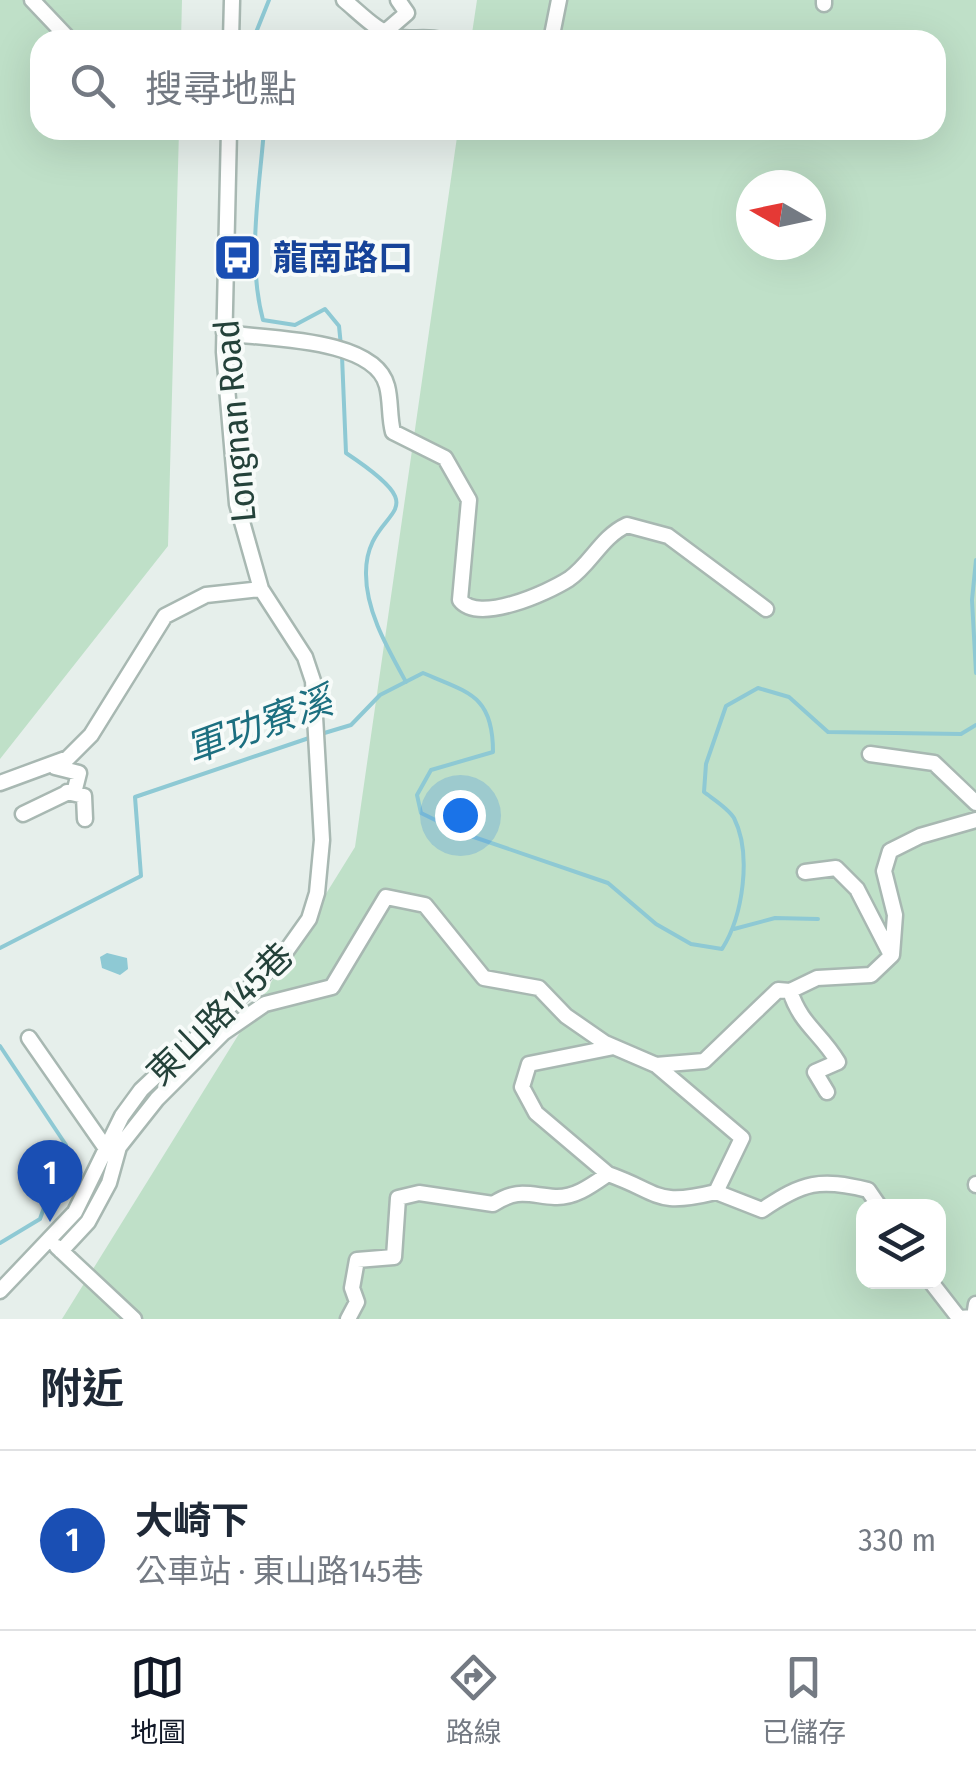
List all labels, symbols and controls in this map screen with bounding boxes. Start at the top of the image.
search box [30,30,946,140]
icon: search [65,58,120,113]
text: 搜尋地點 [145,66,297,112]
north arrow [736,170,826,260]
bus stop icon: 龍南路口 [212,232,264,284]
place label: 龍南路口 [273,237,413,279]
street label: Longnan Road [205,318,265,524]
water label: 軍功寮溪 [180,676,343,773]
your location [435,790,486,841]
street label: 東山路145巷 [138,934,302,1094]
pin: 1 [18,1140,82,1222]
map controls [856,1199,946,1289]
button: layers [856,1199,946,1289]
text: 附近 [40,1364,124,1414]
text: 大崎下 [135,1498,249,1544]
text: 1 [66,1521,79,1559]
text: 330 m [858,1521,936,1559]
text: 公車站 · 東山路145巷 [135,1552,423,1590]
tab: 地圖 [130,1650,186,1750]
tab: 路線 [446,1650,502,1750]
tab: 已儲存 [762,1650,846,1750]

